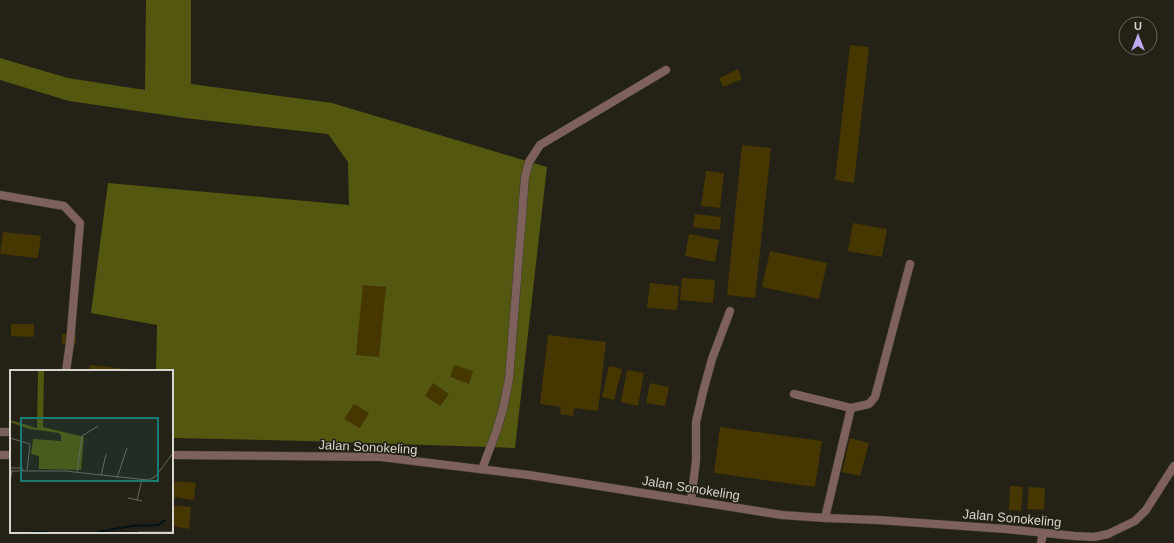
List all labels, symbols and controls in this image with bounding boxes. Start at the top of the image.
north arrow [1118,16,1158,56]
text: U [1134,20,1142,32]
inset map [10,370,173,533]
street label: Jalan Sonokeling [318,437,418,457]
street label: Jalan Sonokeling [641,473,741,503]
street label: Jalan Sonokeling [962,506,1062,530]

